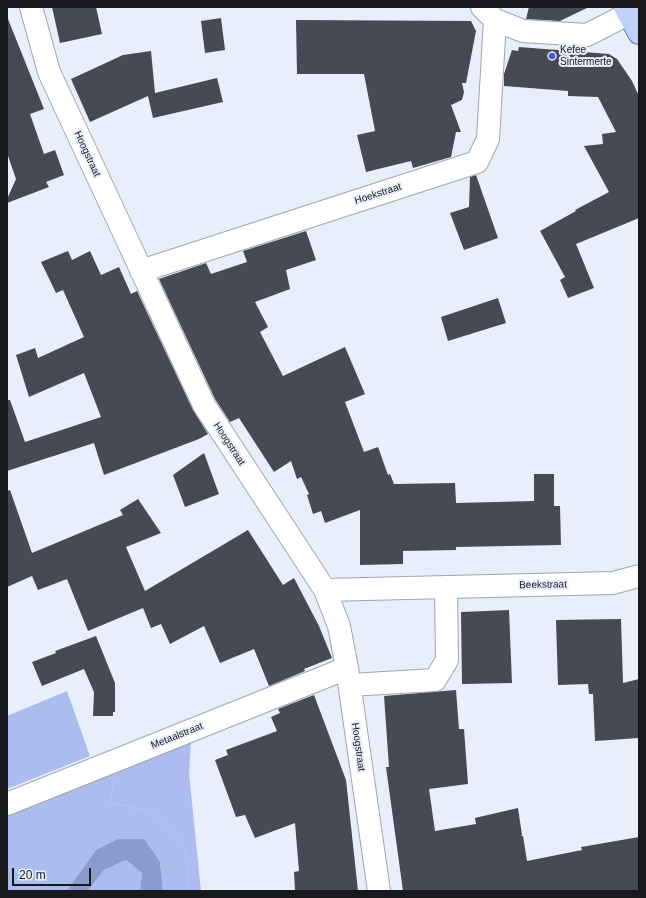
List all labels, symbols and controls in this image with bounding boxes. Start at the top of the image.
place label: Kefee Sintermerte [560,44,612,68]
marker: Kefee Sintermerte [547,51,557,61]
street label: Hoogstraat [71,129,103,179]
street label: Hoekstraat [353,181,403,207]
street label: Hoogstraat [211,420,247,468]
street label: Beekstraat [519,579,567,591]
street label: Metaalstraat [149,720,205,752]
street label: Hoogstraat [349,722,367,772]
scale bar [14,860,93,886]
text: 20 m [19,868,46,882]

